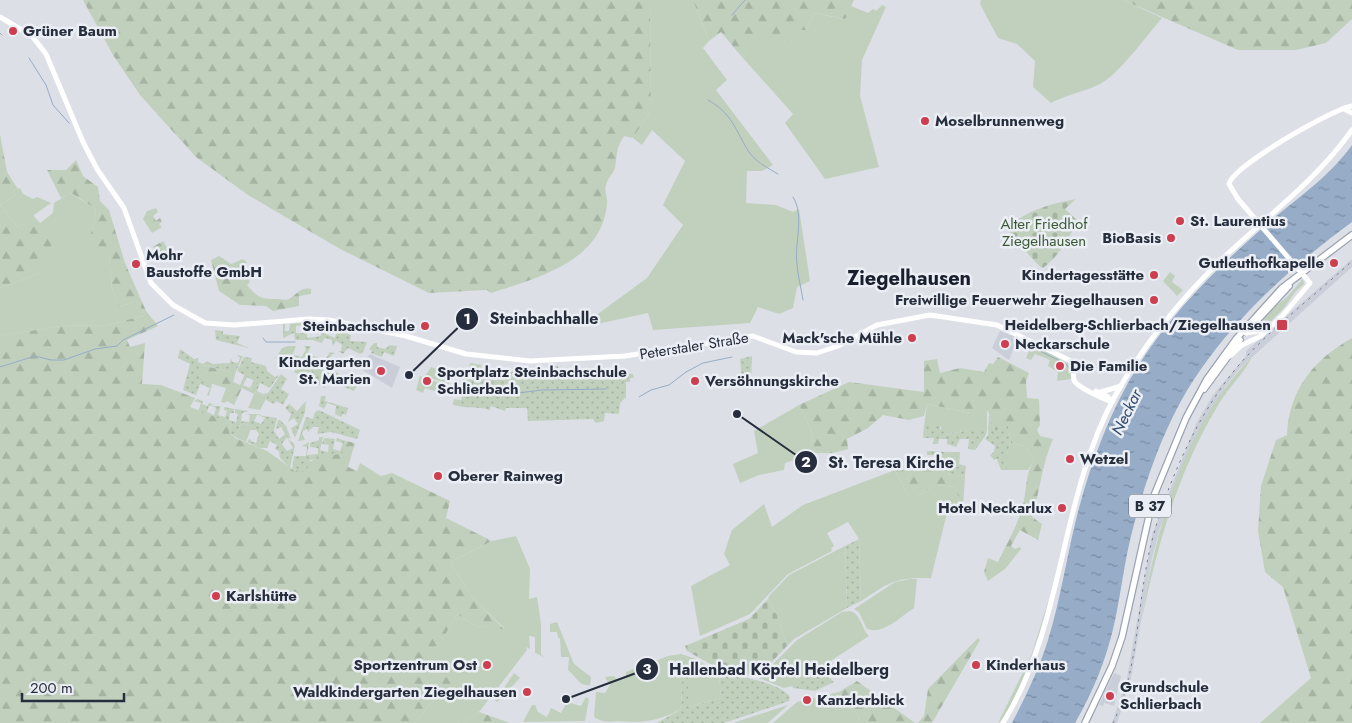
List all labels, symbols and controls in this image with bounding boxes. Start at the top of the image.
place label: Grüner Baum [23,20,117,42]
marker: Grüner Baum [7,25,19,37]
place label: Moselbrunnenweg [935,110,1064,132]
marker: Moselbrunnenweg [919,115,931,127]
place label: St. Laurentius [1190,210,1286,232]
park label: Alter Friedhof Ziegelhausen [1000,213,1088,252]
marker: St. Laurentius [1174,215,1186,227]
place label: BioBasis [1102,227,1161,249]
marker: BioBasis [1165,232,1177,244]
place label: Mohr Baustoffe GmbH [146,244,262,283]
place label: Gutleuthofkapelle [1199,252,1324,274]
marker: Gutleuthofkapelle [1328,257,1340,269]
marker: Mohr Baustoffe GmbH [130,258,142,270]
district label: Ziegelhausen [847,264,971,293]
place label: Kindertagesstätte [1021,264,1144,286]
marker: Kindertagesstätte [1148,269,1160,281]
place label: Freiwillige Feuerwehr Ziegelhausen [895,289,1144,311]
marker: Freiwillige Feuerwehr Ziegelhausen [1148,294,1160,306]
callout: Steinbachhalle [454,303,608,334]
text: Steinbachhalle [490,307,598,330]
text: 1 [463,308,471,330]
place label: Heidelberg-Schlierbach/Ziegelhausen [1004,314,1271,336]
place label: Steinbachschule [302,315,415,337]
marker: Heidelberg-Schlierbach/Ziegelhausen [1275,318,1289,332]
marker: Steinbachschule [419,320,431,332]
street label: Peterstaler Straße [638,326,750,365]
place label: Mack'sche Mühle [782,327,902,349]
marker: Mack'sche Mühle [906,332,918,344]
place label: Neckarschule [1015,333,1110,355]
marker: Neckarschule [999,338,1011,350]
place label: Kindergarten St. Marien [279,351,371,390]
place label: Die Familie [1070,355,1148,377]
marker: Die Familie [1054,360,1066,372]
place label: Sportplatz Steinbachschule Schlierbach [437,361,627,400]
marker: Kindergarten St. Marien [375,365,387,377]
place label: Versöhnungskirche [704,370,839,392]
marker: Sportplatz Steinbachschule Schlierbach [421,375,433,387]
marker: Versöhnungskirche [689,375,701,387]
water label: Neckar [1105,384,1148,439]
callout: St. Teresa Kirche [793,447,964,478]
place label: Wetzel [1080,448,1128,470]
text: 2 [801,451,811,473]
text: St. Teresa Kirche [828,451,954,474]
marker: Wetzel [1064,453,1076,465]
place label: Oberer Rainweg [448,465,563,487]
marker: Oberer Rainweg [432,470,444,482]
road number: B 37 [1129,494,1171,518]
place label: Hotel Neckarlux [938,497,1052,519]
marker: Hotel Neckarlux [1056,502,1068,514]
place label: Karlshütte [226,585,297,607]
marker: Karlshütte [210,590,222,602]
callout: Hallenbad Köpfel Heidelberg [634,653,899,684]
place label: Sportzentrum Ost [353,654,477,676]
place label: Kinderhaus [986,654,1066,676]
text: 3 [642,658,652,680]
text: Hallenbad Köpfel Heidelberg [669,658,889,681]
marker: Sportzentrum Ost [481,659,493,671]
marker: Kinderhaus [970,659,982,671]
scale bar [22,670,125,702]
place label: Grundschule Schlierbach [1120,676,1209,715]
text: 200 m [30,677,73,699]
place label: Waldkindergarten Ziegelhausen [293,681,517,703]
marker: Waldkindergarten Ziegelhausen [521,686,533,698]
place label: Kanzlerblick [817,689,905,711]
marker: Grundschule Schlierbach [1104,690,1116,702]
marker: Kanzlerblick [801,694,813,706]

